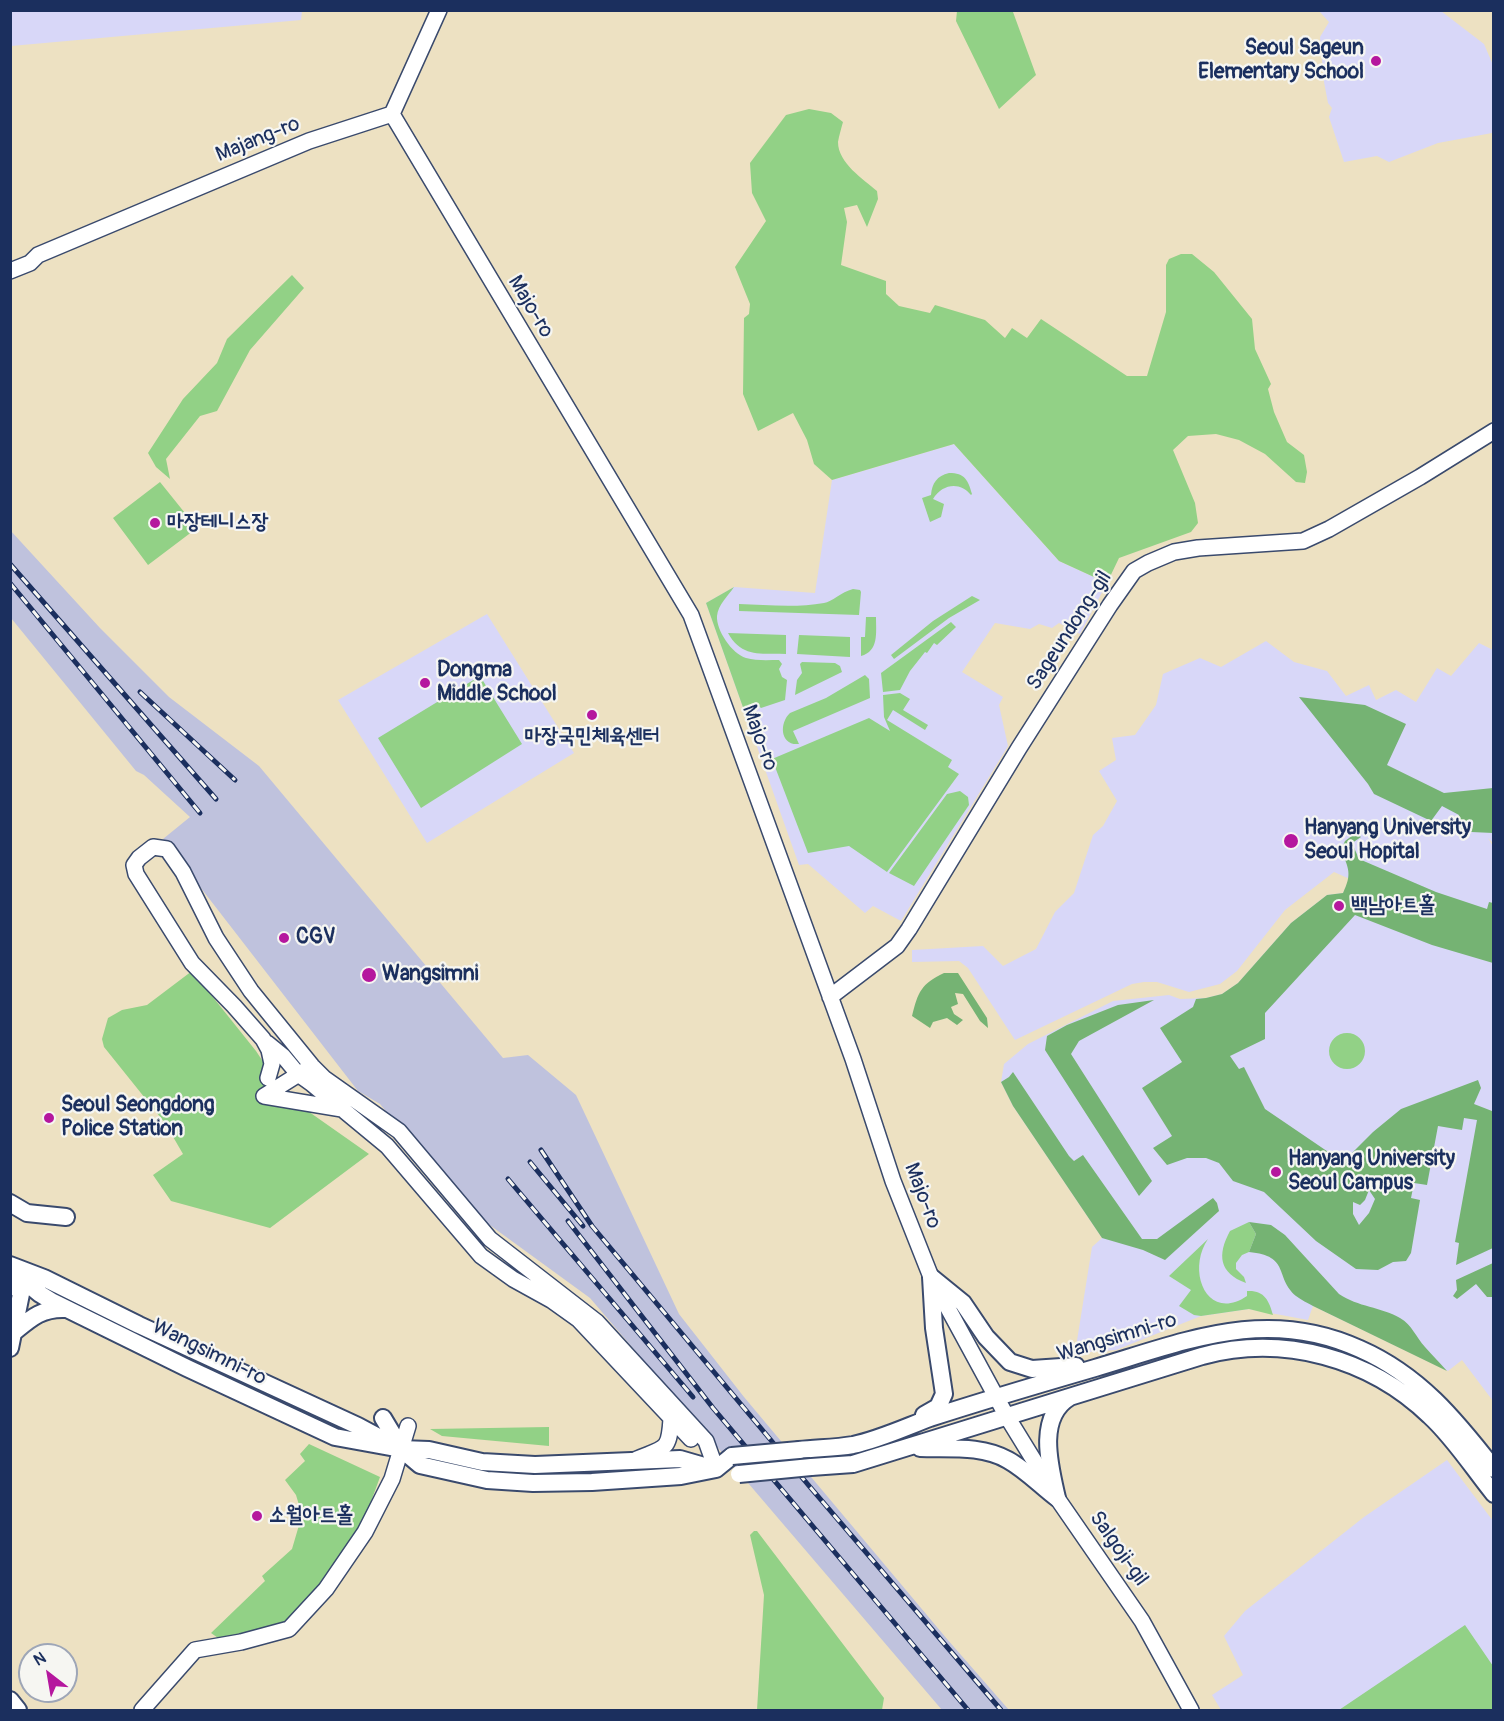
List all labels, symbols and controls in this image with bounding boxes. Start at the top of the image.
place label: Seoul Sageun Elementary School [1198,36,1364,86]
marker: Seoul Sageun Elementary School [1369,54,1383,68]
street label: Majang-ro [212,112,304,168]
street label: Majo-ro [502,271,558,343]
place label: 마장테니스장 [167,510,268,536]
marker: 마장테니스장 [148,516,162,530]
street label: Sageundong-gil [1022,567,1118,695]
place label: Dongma Middle School [437,658,557,708]
marker: Dongma Middle School [418,676,432,690]
street label: Majo-ro [735,702,783,774]
marker: 마장국민체육센터 [585,708,599,722]
place label: 마장국민체육센터 [524,724,660,750]
place label: Hanyang University Seoul Hopital [1304,816,1471,866]
marker: Hanyang University Seoul Hopital [1282,832,1300,850]
place label: 백남아트홀 [1351,893,1435,919]
marker: 백남아트홀 [1332,899,1346,913]
place label: CGV [296,925,335,951]
marker: CGV [277,931,291,945]
place label: Wangsimni [382,962,478,988]
marker: Wangsimni [360,966,378,984]
place label: Seoul Seongdong Police Station [61,1093,214,1143]
marker: Seoul Seongdong Police Station [42,1111,56,1125]
place label: Hanyang University Seoul Campus [1288,1147,1455,1197]
street label: Majo-ro [898,1160,946,1232]
marker: Hanyang University Seoul Campus [1269,1165,1283,1179]
street label: Wangsimni-ro [1054,1308,1180,1368]
street label: Wangsimni-ro [148,1315,270,1391]
place label: 소월아트홀 [269,1503,353,1529]
street label: Salgoji-gil [1083,1507,1153,1591]
marker: 소월아트홀 [250,1509,264,1523]
north arrow [18,1643,78,1703]
text: N [30,1648,50,1671]

